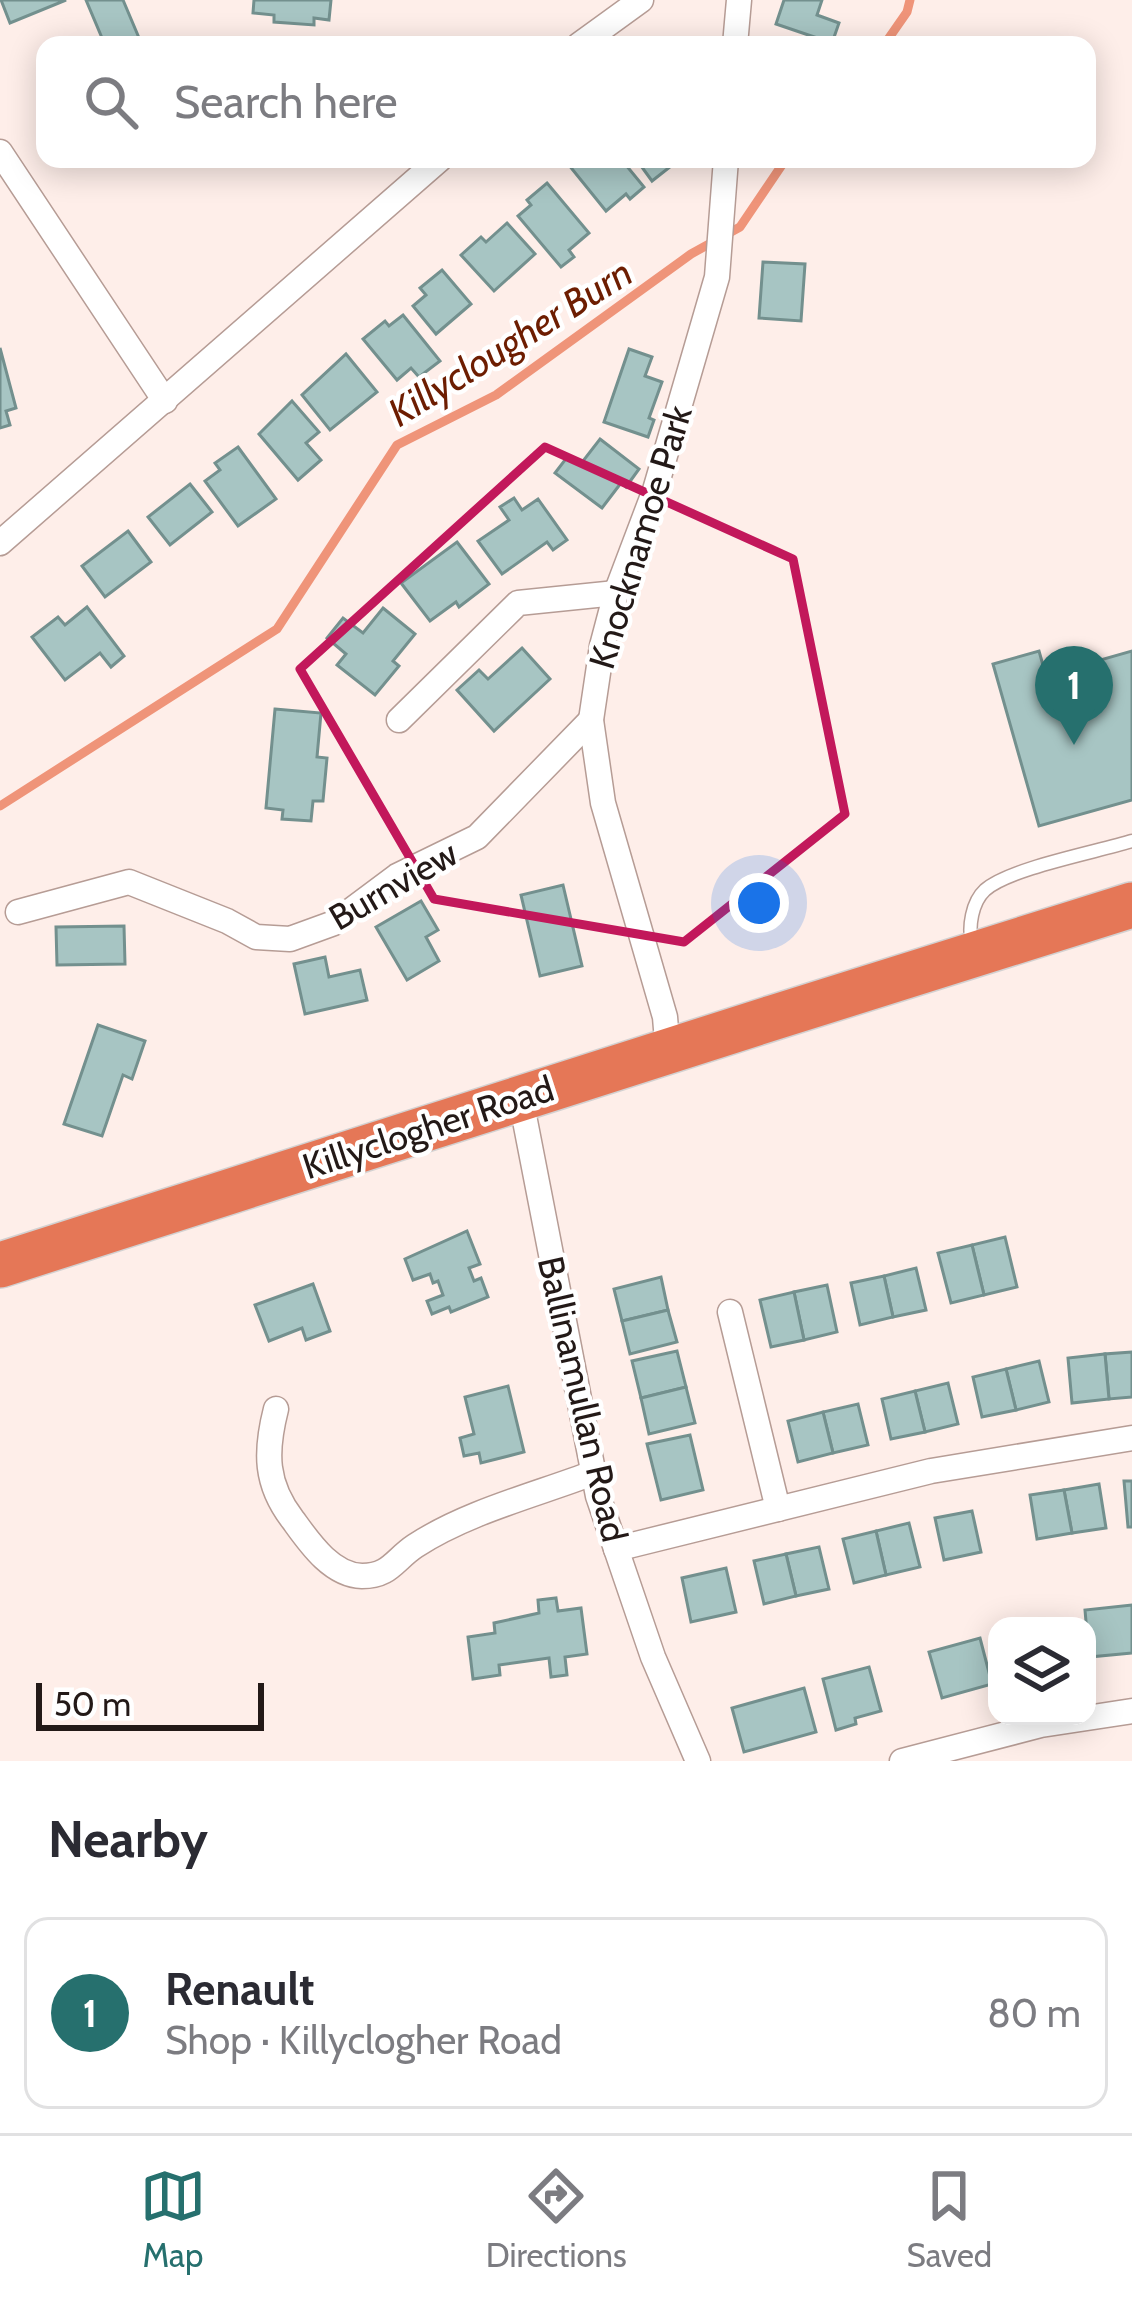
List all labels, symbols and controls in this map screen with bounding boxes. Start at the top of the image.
search box [36,36,1096,168]
icon: search [78,69,144,135]
text: Search here [174,75,398,129]
water label: Killyclougher Burn [379,248,641,436]
street label: Knocknamoe Park [579,399,701,674]
pin: 1 [1035,646,1113,745]
street label: Burnview [321,831,465,939]
your location [729,873,789,933]
street label: Killyclogher Road [297,1066,559,1188]
street label: Ballinamullan Road [529,1252,637,1546]
map controls [988,1617,1096,1725]
button: layers [988,1617,1096,1725]
scale bar [36,1677,264,1730]
text: 50 m [54,1684,131,1724]
text: Nearby [48,1808,208,1870]
text: Renault [165,1962,315,2016]
text: 1 [83,1989,97,2037]
text: 80 m [987,1989,1081,2037]
text: Shop · Killyclogher Road [165,2016,562,2064]
tab: Map [140,2163,206,2275]
tab: Directions [486,2163,627,2275]
tab: Saved [906,2163,992,2275]

